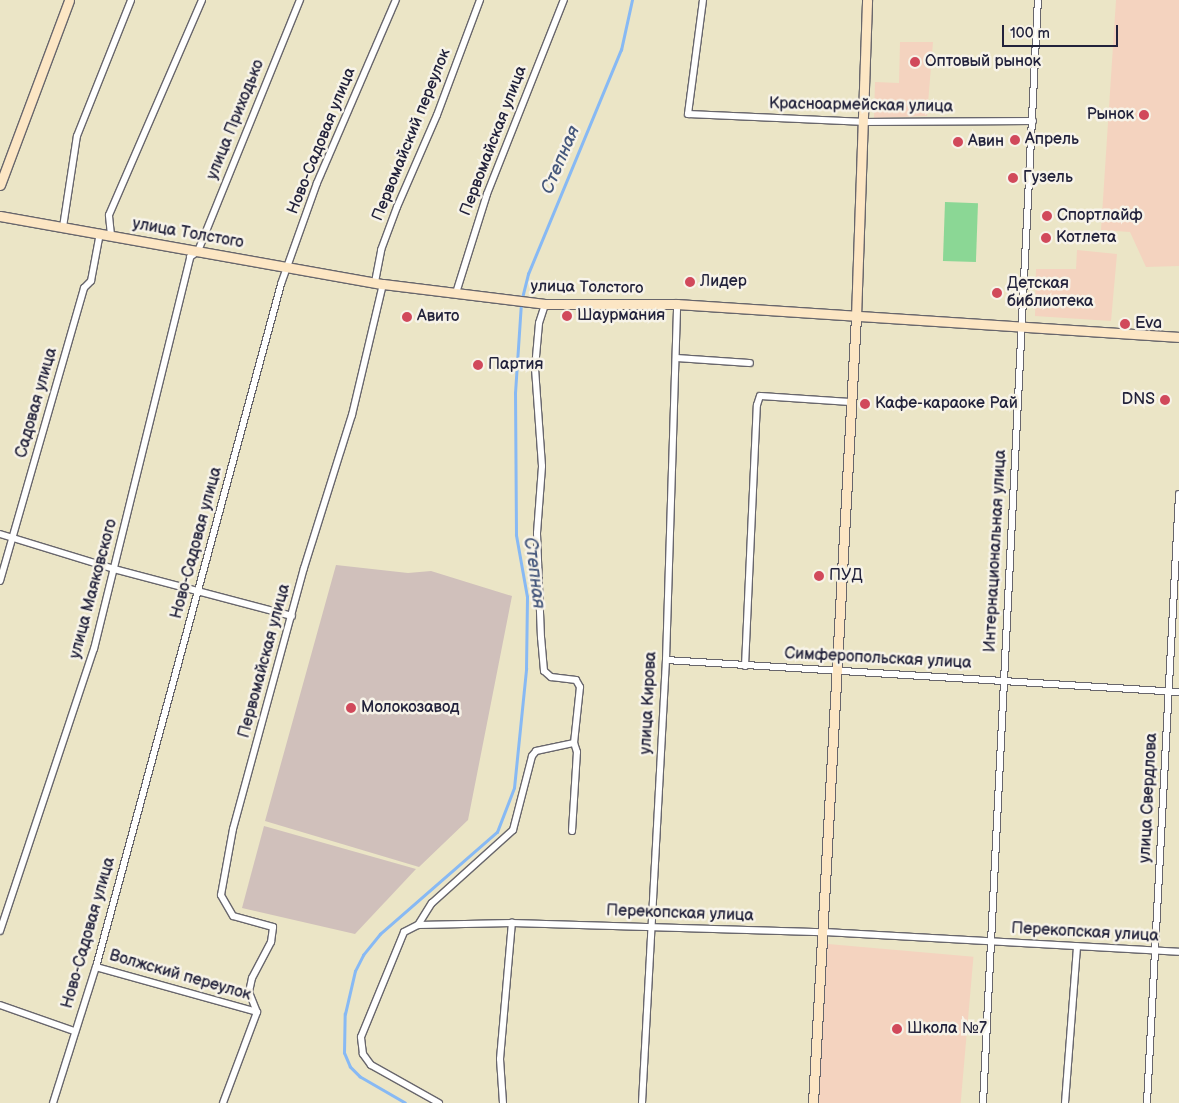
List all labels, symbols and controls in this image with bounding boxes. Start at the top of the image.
scale bar [1004,15,1120,47]
text: 100 m [1010,24,1050,43]
street label: Первомайский переулок [369,46,455,224]
place label: Оптовый рынок [925,52,1041,72]
marker: Оптовый рынок [909,56,921,68]
street label: улица Приходько [203,57,269,183]
street label: Первомайская улица [457,63,531,219]
street label: Ново-Садовая улица [284,65,360,217]
street label: Красноармейская улица [769,95,953,117]
place label: Рынок [1086,105,1134,125]
marker: Рынок [1138,109,1150,121]
water label: Степная [537,123,585,197]
place label: Апрель [1025,130,1079,150]
place label: Авин [968,132,1004,152]
marker: Апрель [1009,134,1021,146]
marker: Авин [952,136,964,148]
place label: Гузель [1023,168,1073,188]
marker: Гузель [1007,172,1019,184]
place label: Спортлайф [1057,206,1143,226]
marker: Спортлайф [1041,210,1053,222]
street label: улица Толстого [131,215,245,253]
place label: Котлета [1056,228,1116,248]
marker: Котлета [1040,232,1052,244]
place label: Лидер [700,272,747,292]
place label: Детская библиотека [1007,274,1094,312]
marker: Лидер [684,276,696,288]
street label: улица Толстого [530,277,644,299]
marker: Детская библиотека [991,287,1003,299]
place label: Шаурмания [577,306,665,326]
place label: Авито [417,307,459,327]
marker: Шаурмания [561,310,573,322]
marker: Авито [401,311,413,323]
place label: Eva [1135,314,1162,334]
marker: Eva [1119,318,1131,330]
street label: Садовая улица [12,346,62,460]
place label: Партия [488,355,543,375]
marker: Партия [472,359,484,371]
place label: DNS [1122,390,1155,410]
place label: Кафе-караоке Рай [875,394,1018,414]
marker: DNS [1159,394,1171,406]
marker: Кафе-караоке Рай [859,398,871,410]
street label: Интернациональная улица [981,449,1011,653]
street label: Ново-Садовая улица [167,465,227,621]
street label: улица Маяковского [66,517,122,661]
water label: Степная [519,536,549,610]
place label: ПУД [829,566,863,586]
marker: ПУД [813,570,825,582]
street label: Первомайская улица [235,582,295,740]
street label: Симферопольская улица [784,645,972,673]
street label: улица Кирова [637,651,661,755]
place label: Молокозавод [361,698,460,718]
marker: Молокозавод [345,702,357,714]
street label: улица Свердлова [1136,732,1162,864]
street label: Ново-Садовая улица [58,855,120,1011]
street label: Перекопская улица [606,902,754,926]
street label: Перекопская улица [1011,920,1159,946]
street label: Волжский переулок [107,947,253,1005]
place label: Школа №7 [907,1019,987,1039]
marker: Школа №7 [891,1023,903,1035]

